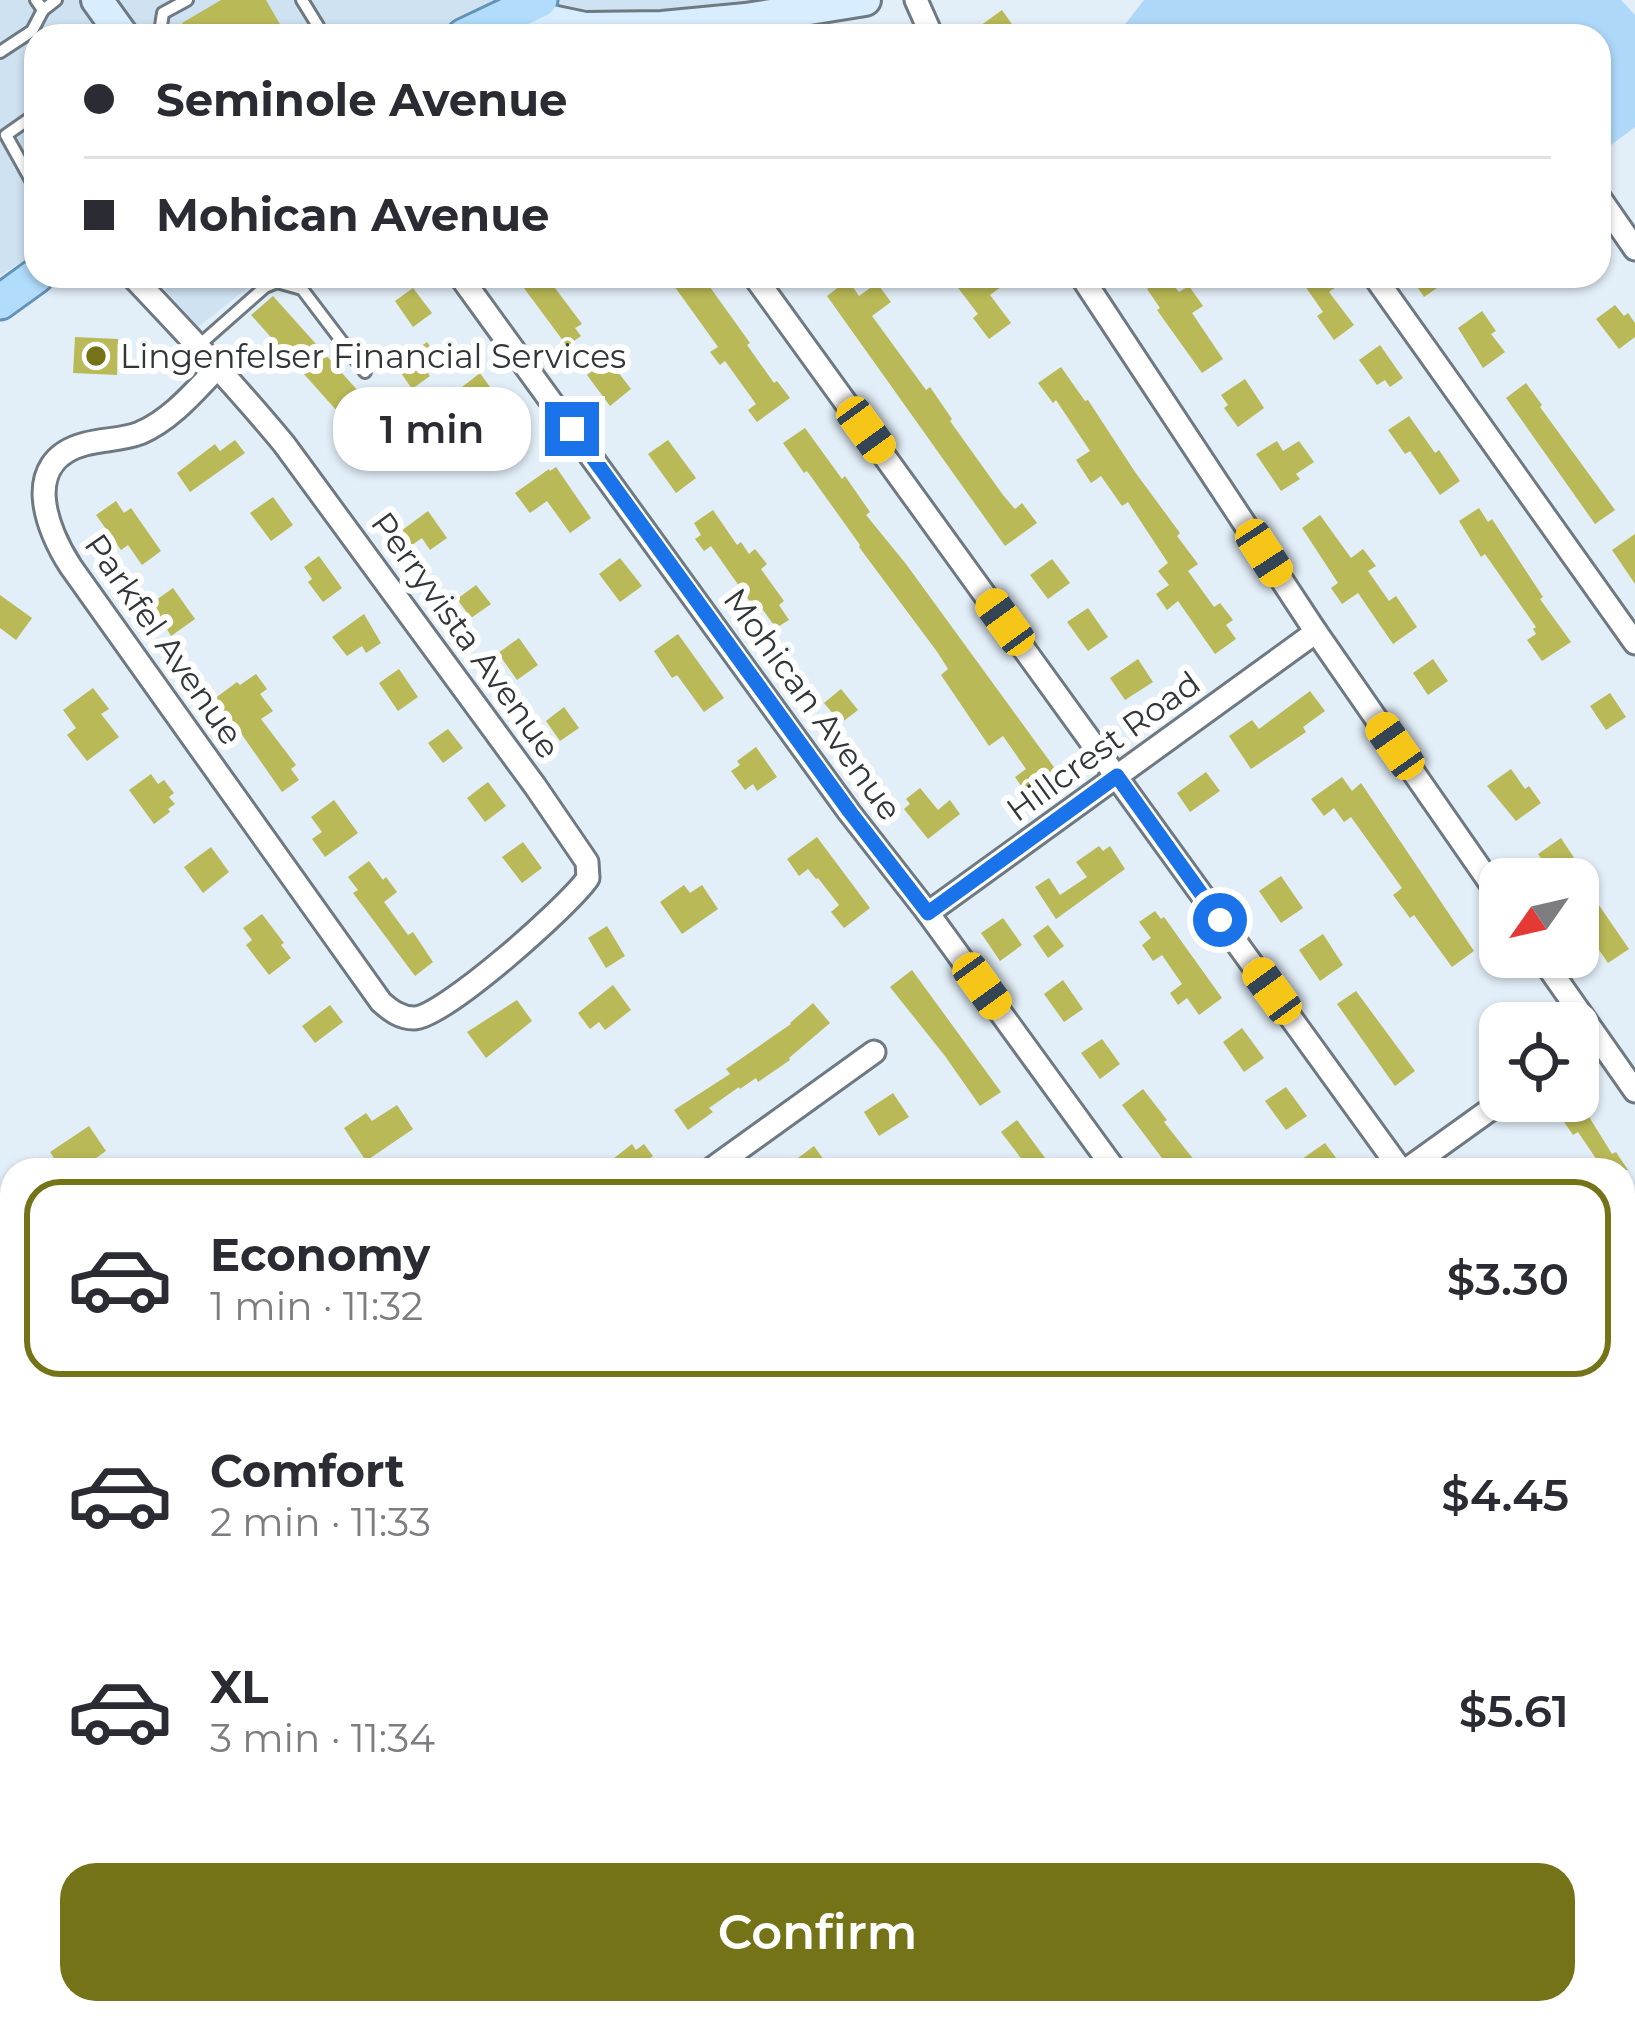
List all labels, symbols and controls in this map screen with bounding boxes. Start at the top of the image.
text: Seminole Avenue [156,72,568,127]
text: Mohican Avenue [156,187,550,242]
place label: Lingenfelser Financial Services [120,336,626,376]
marker: Lingenfelser Financial Services [83,343,109,369]
callout: 1 min [332,387,530,471]
car [830,390,902,470]
route end [545,402,599,456]
text: 1 min [380,405,484,453]
street label: Perryvista Avenue [363,504,569,766]
car [1229,513,1299,593]
street label: Parkfel Avenue [76,526,252,752]
street label: Mohican Avenue [715,580,911,828]
car [969,582,1041,662]
street label: Hillcrest Road [999,662,1207,830]
car [1360,706,1430,786]
north arrow [1479,858,1599,978]
map controls [1479,858,1599,1122]
route start [1193,893,1247,947]
car [946,946,1018,1026]
car [1236,951,1308,1031]
button: locate [1479,1002,1599,1122]
icon: car [66,1224,174,1332]
text: Economy [210,1227,430,1282]
text: $3.30 [1447,1251,1569,1306]
text: 1 min · 11:32 [210,1282,423,1330]
icon: car [66,1440,174,1548]
text: Comfort [210,1443,405,1498]
text: $4.45 [1441,1467,1569,1522]
text: 2 min · 11:33 [210,1498,431,1546]
icon: car [66,1656,174,1764]
text: XL [210,1659,268,1714]
text: $5.61 [1459,1683,1569,1738]
text: 3 min · 11:34 [210,1714,435,1762]
button: Confirm [60,1863,1575,2001]

